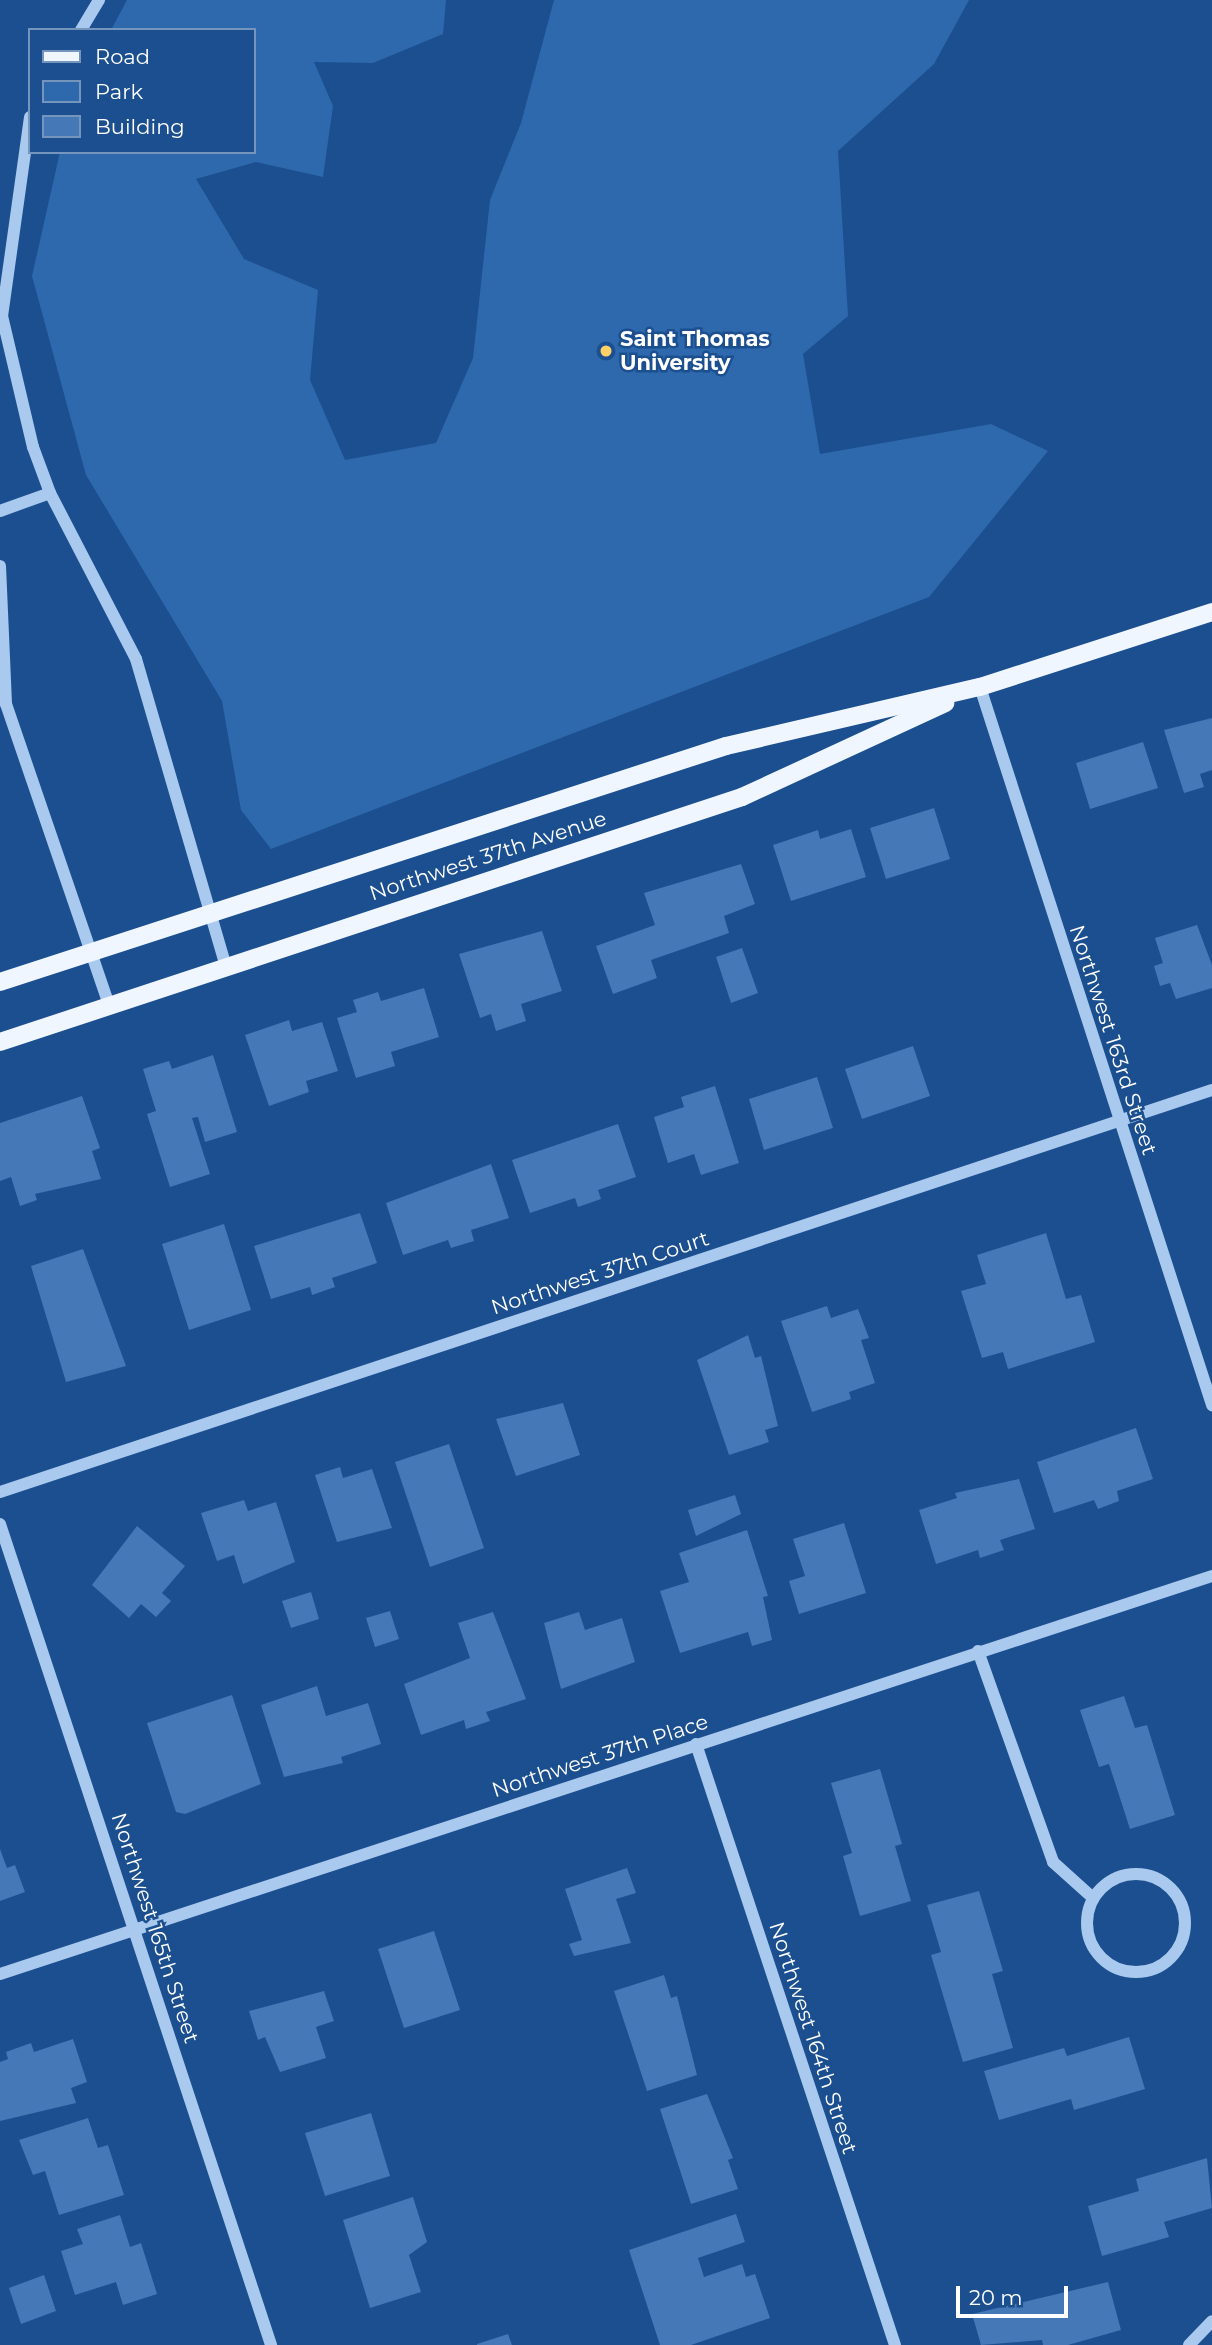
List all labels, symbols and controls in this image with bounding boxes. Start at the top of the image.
legend [28,28,256,154]
text: Road [95,44,150,69]
text: Park [95,79,143,104]
text: Building [95,114,185,139]
place label: Saint Thomas University [620,326,770,376]
marker: Saint Thomas University [598,343,614,359]
street label: Northwest 37th Avenue [366,806,610,906]
street label: Northwest 163rd Street [1064,922,1162,1158]
street label: Northwest 37th Court [488,1226,712,1320]
street label: Northwest 37th Place [489,1709,711,1803]
street label: Northwest 165th Street [106,1810,204,2046]
street label: Northwest 164th Street [764,1919,862,2157]
scale bar [960,2272,1072,2316]
text: 20 m [969,2285,1023,2310]

